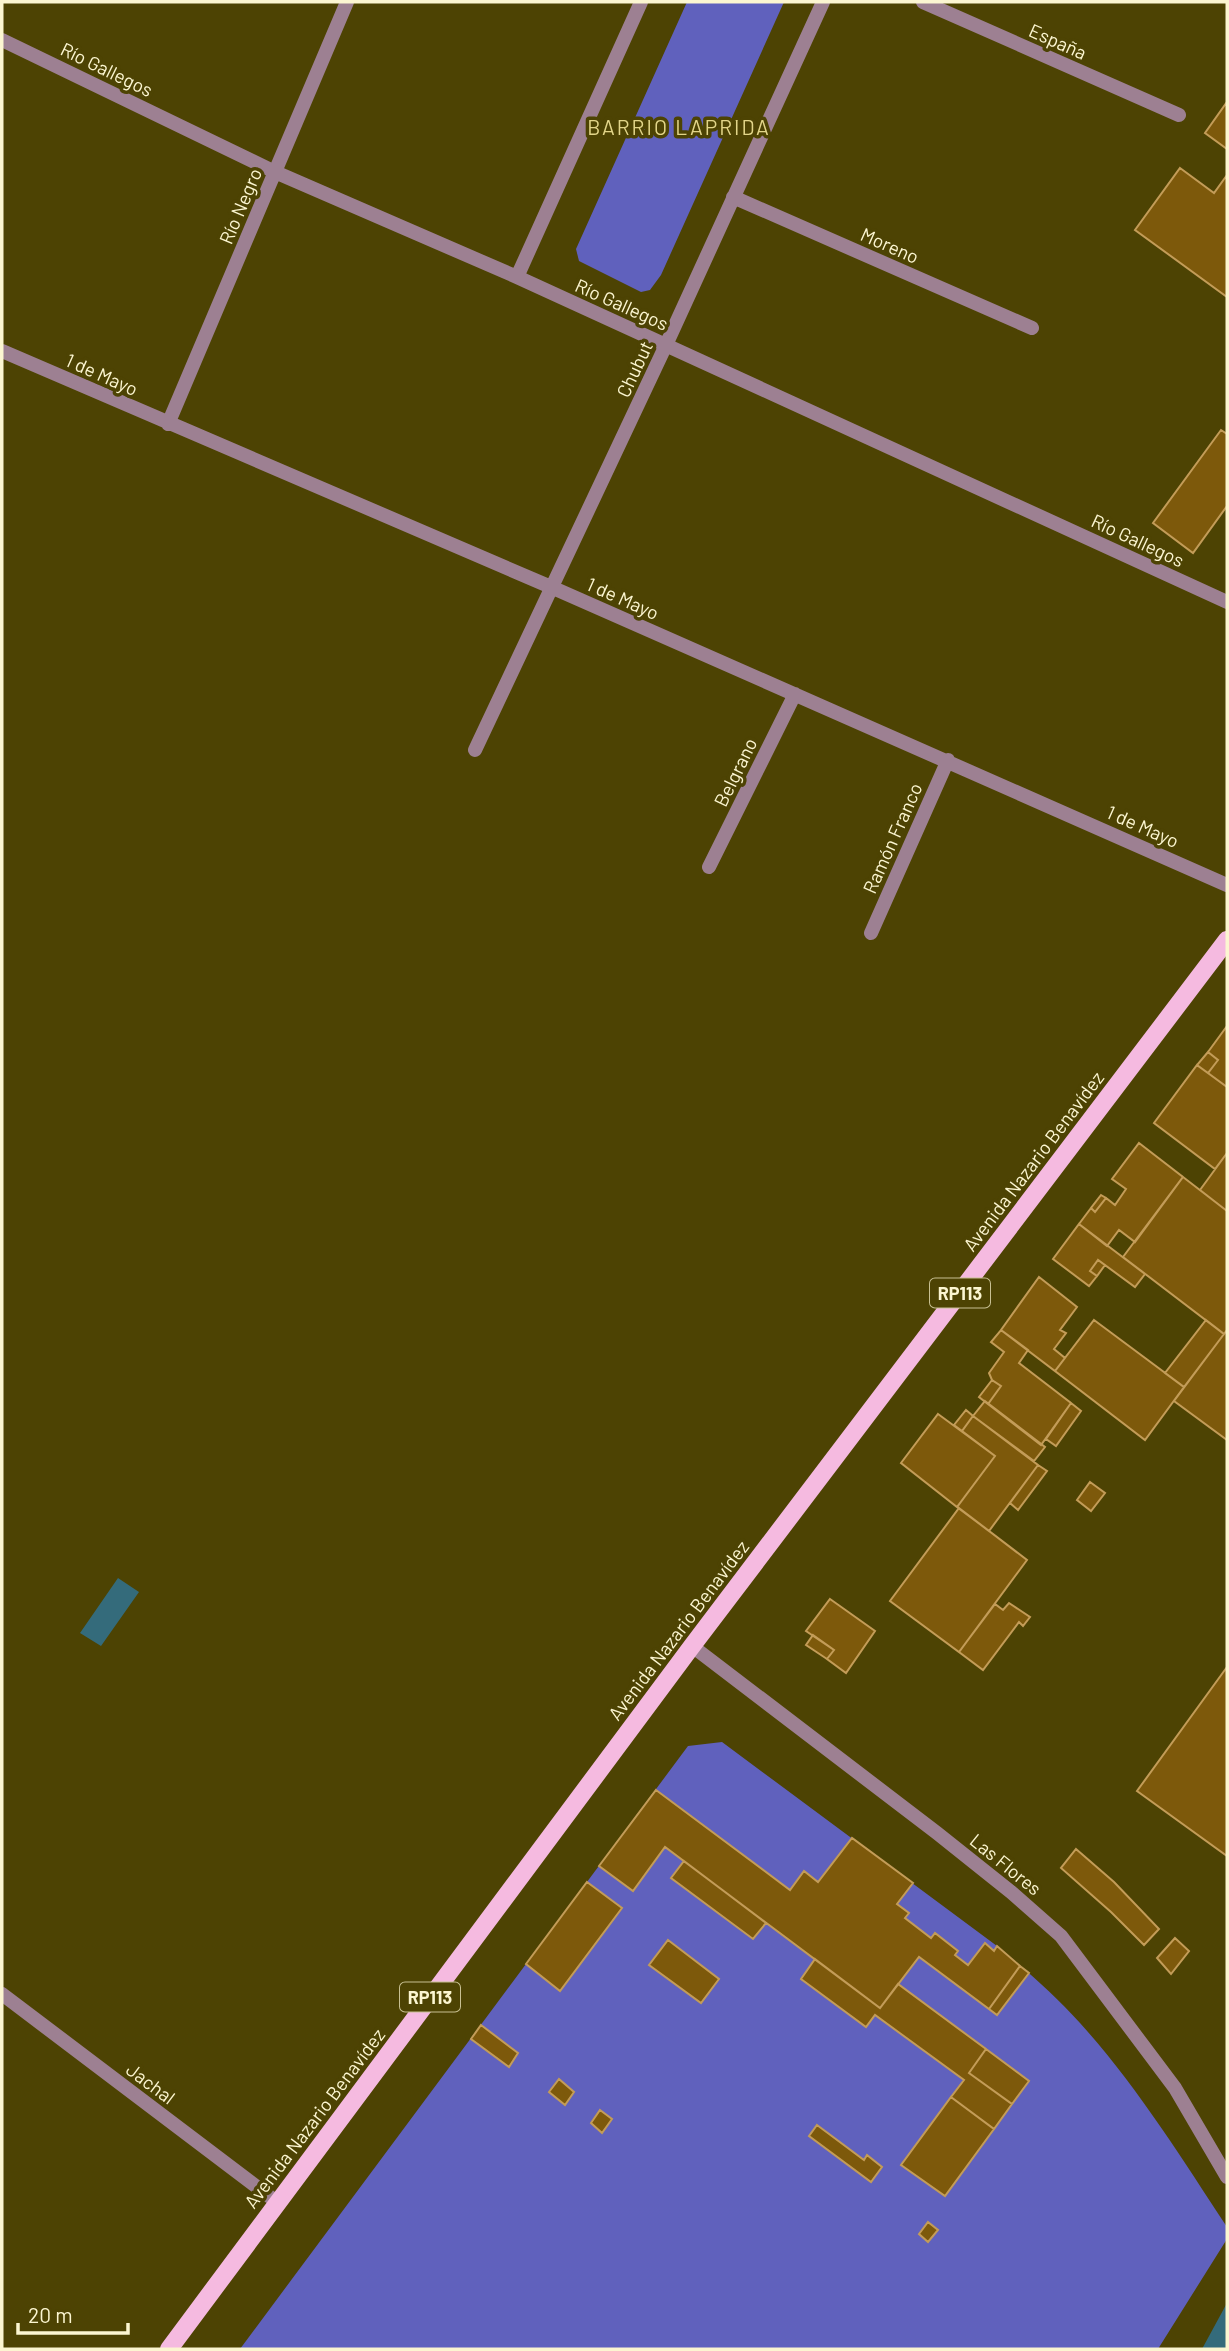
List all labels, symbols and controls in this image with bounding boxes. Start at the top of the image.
street label: España [1026,18,1090,64]
street label: Río Gallegos [57,37,157,101]
district label: BARRIO LAPRIDA [587,114,771,139]
street label: Río Negro [214,165,266,247]
street label: Moreno [857,222,923,268]
street label: Río Gallegos [572,273,672,335]
street label: Chubut [611,337,657,401]
street label: 1 de Mayo [62,348,142,400]
street label: Río Gallegos [1088,509,1188,571]
street label: 1 de Mayo [583,572,663,624]
street label: Belgrano [709,734,761,810]
street label: Ramón Franco [857,779,927,897]
street label: 1 de Mayo [1103,800,1183,852]
street label: Avenida Nazario Benavídez [958,1066,1108,1256]
road number: RP113 [930,1278,990,1308]
street label: Avenida Nazario Benavídez [603,1535,753,1725]
street label: Las Flores [966,1828,1046,1900]
road number: RP113 [400,1982,460,2011]
street label: Avenida Nazario Benavídez [239,2023,389,2213]
street label: Jachal [122,2057,180,2109]
scale bar [18,2292,128,2336]
text: 20 m [28,2302,73,2327]

